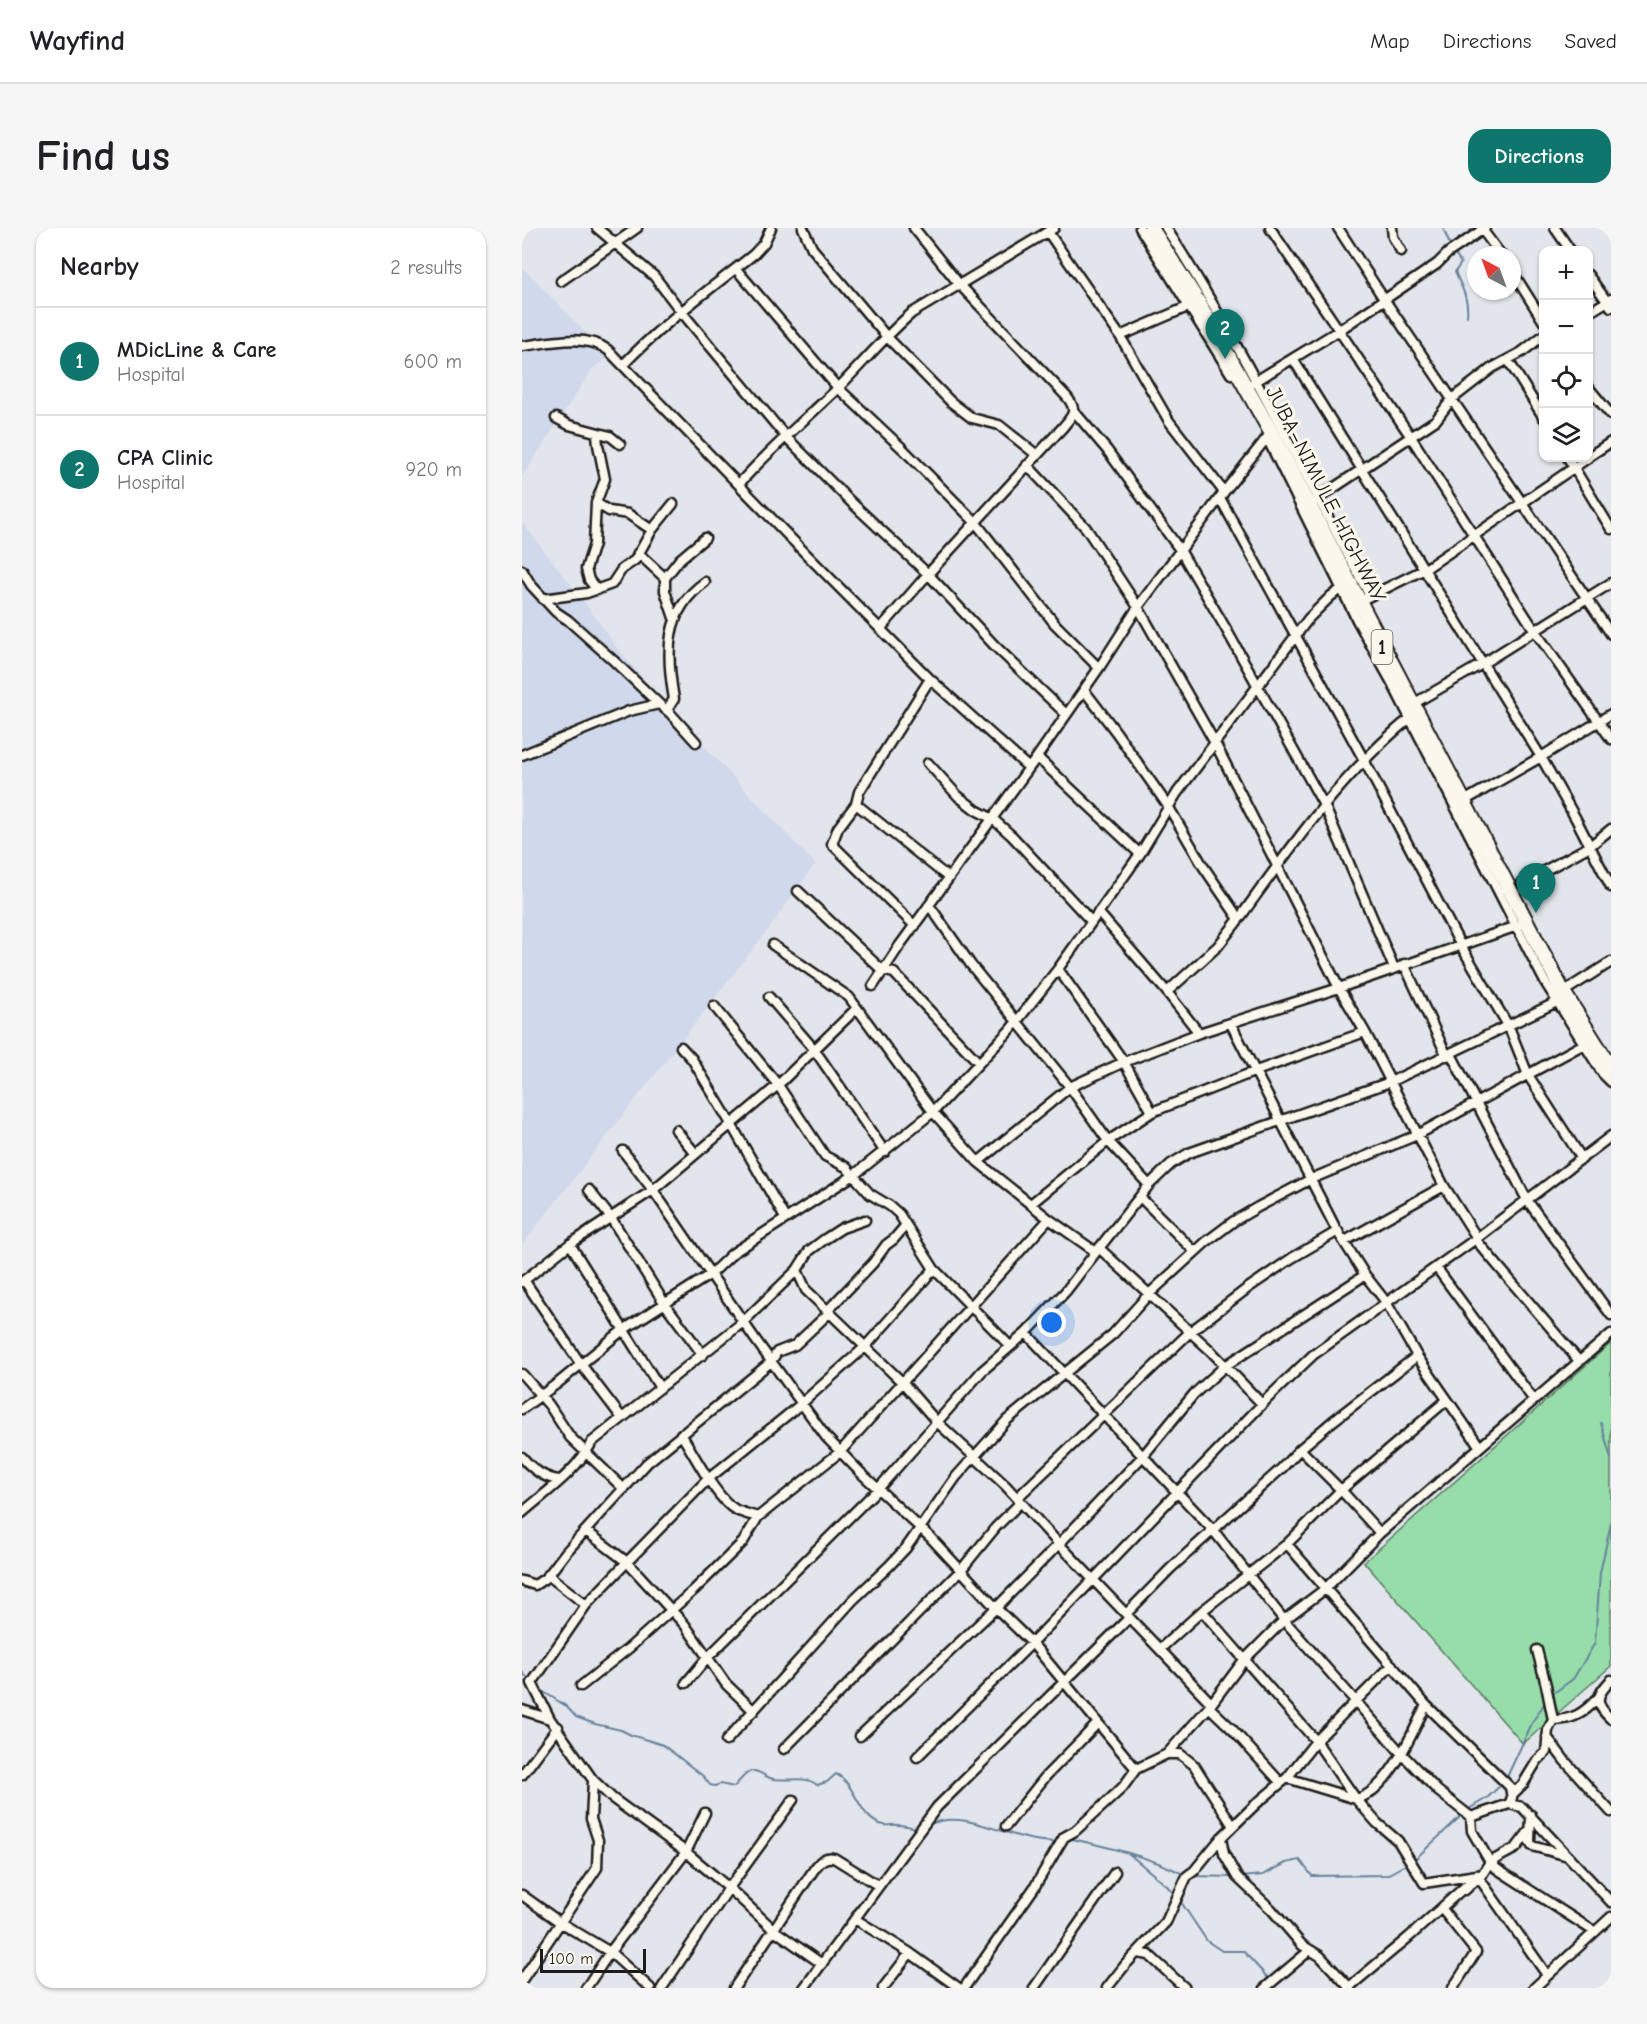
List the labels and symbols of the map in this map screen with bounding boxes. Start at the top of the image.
north arrow [1467,246,1521,300]
pin: 2 [1206,310,1244,359]
street label: JUBA–NIMULE HIGHWAY [1261,382,1391,607]
road number: 1 [1372,630,1392,664]
pin: 1 [1516,864,1556,913]
your location [1037,1308,1066,1337]
scale bar [540,1946,646,1974]

